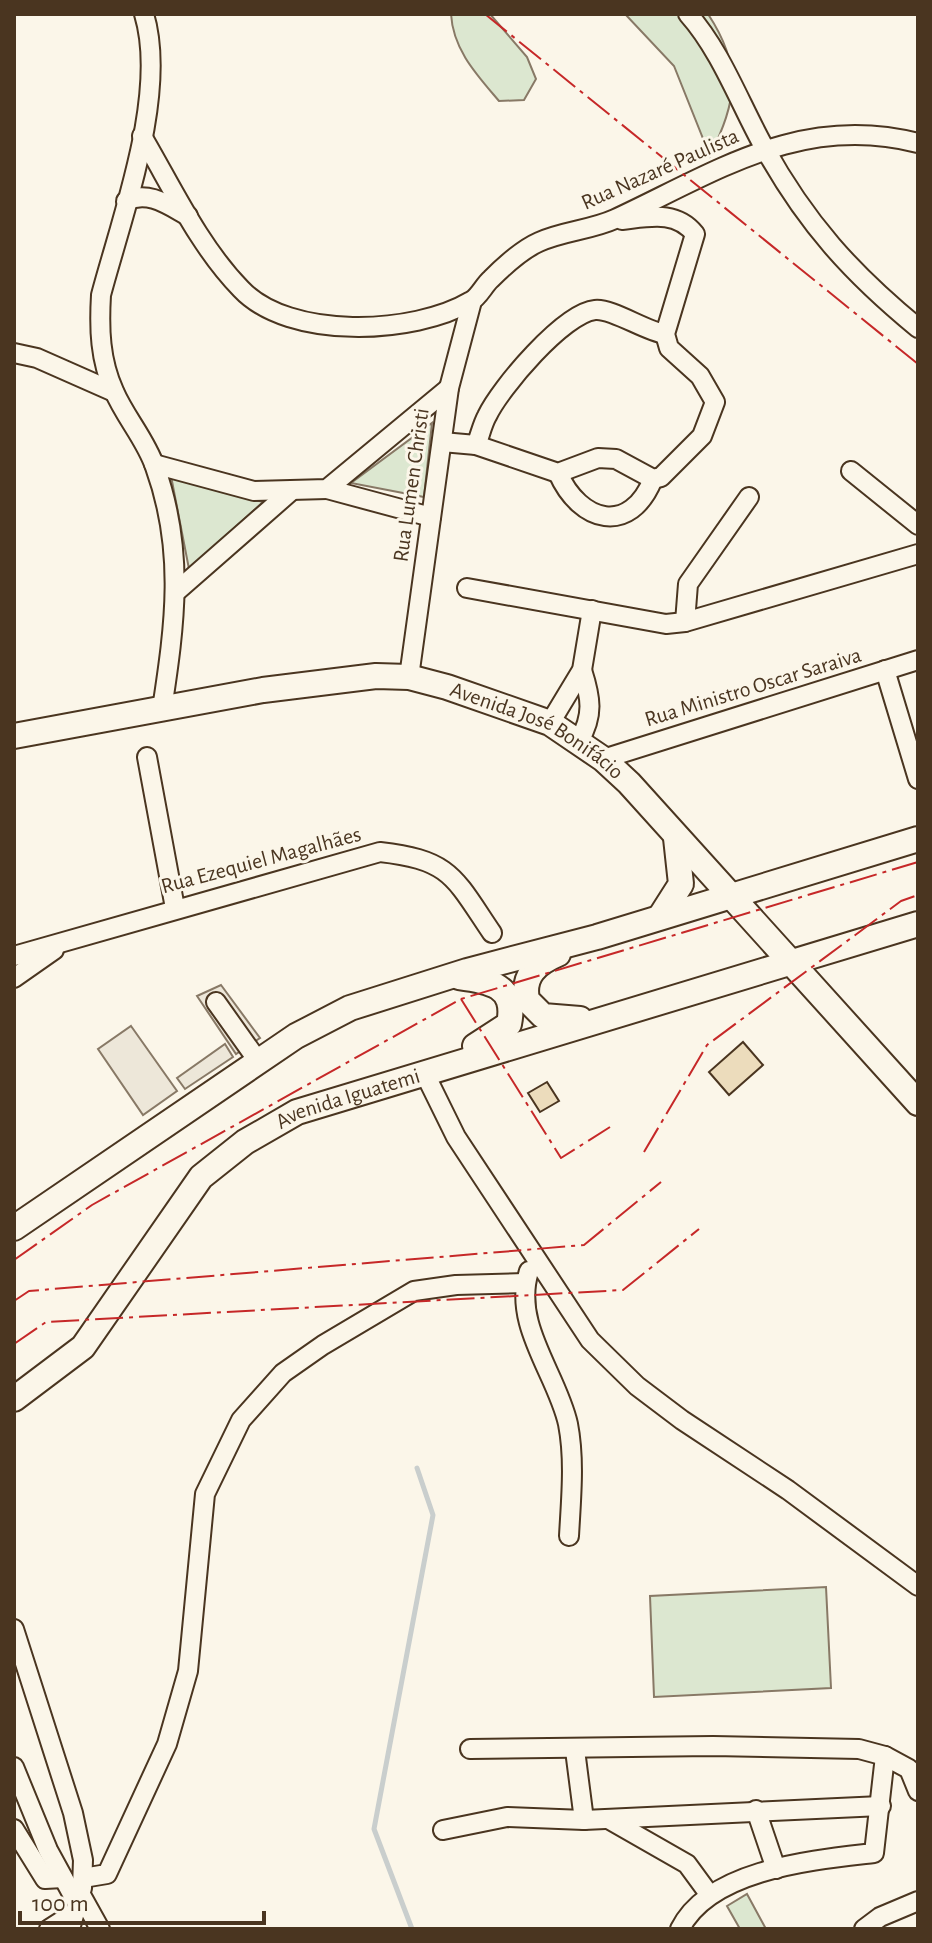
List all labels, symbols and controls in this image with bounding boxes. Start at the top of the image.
street label: Rua Nazaré Paulista [578,124,742,214]
street label: Rua Lumen Christi [389,407,433,563]
street label: Rua Ministro Oscar Saraiva [642,644,864,730]
street label: Avenida José Bonifácio [447,678,628,783]
street label: Rua Ezequiel Magalhães [159,823,363,897]
street label: Avenida Iguatemi [272,1064,422,1133]
scale bar [20,1875,264,1925]
text: 100 m [32,1892,89,1916]

